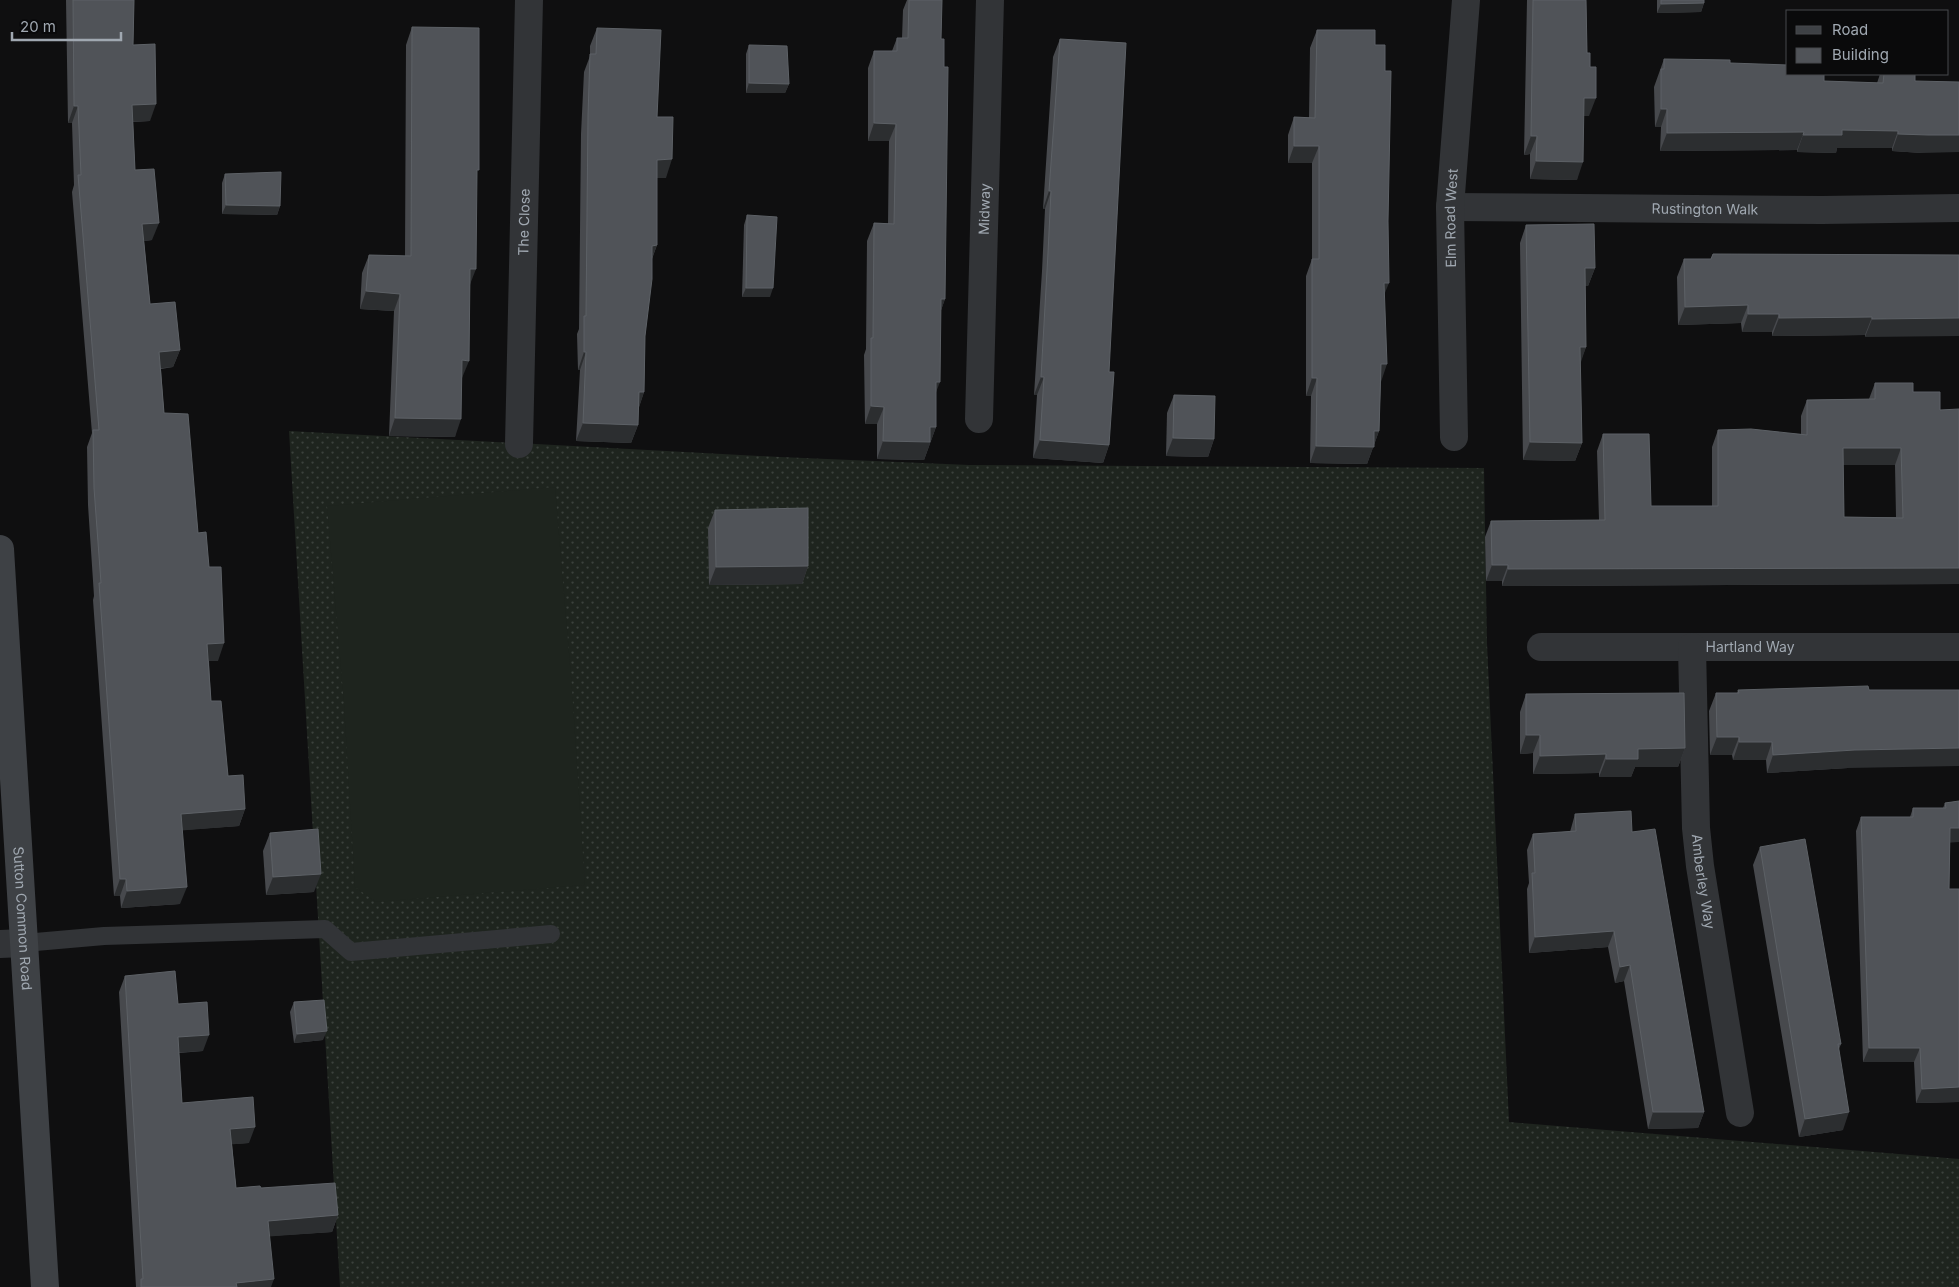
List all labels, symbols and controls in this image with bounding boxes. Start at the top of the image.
scale bar [12,10,121,42]
legend [1786,10,1949,75]
text: 20 m [20,17,56,36]
text: Road [1832,20,1868,39]
text: Building [1832,45,1889,64]
street label: Elm Road West [1441,168,1461,268]
street label: Midway [975,183,993,235]
street label: The Close [514,188,533,256]
street label: Rustington Walk [1652,200,1759,217]
street label: Hartland Way [1705,638,1795,655]
street label: Amberley Way [1689,833,1719,930]
street label: Sutton Common Road [10,846,36,991]

